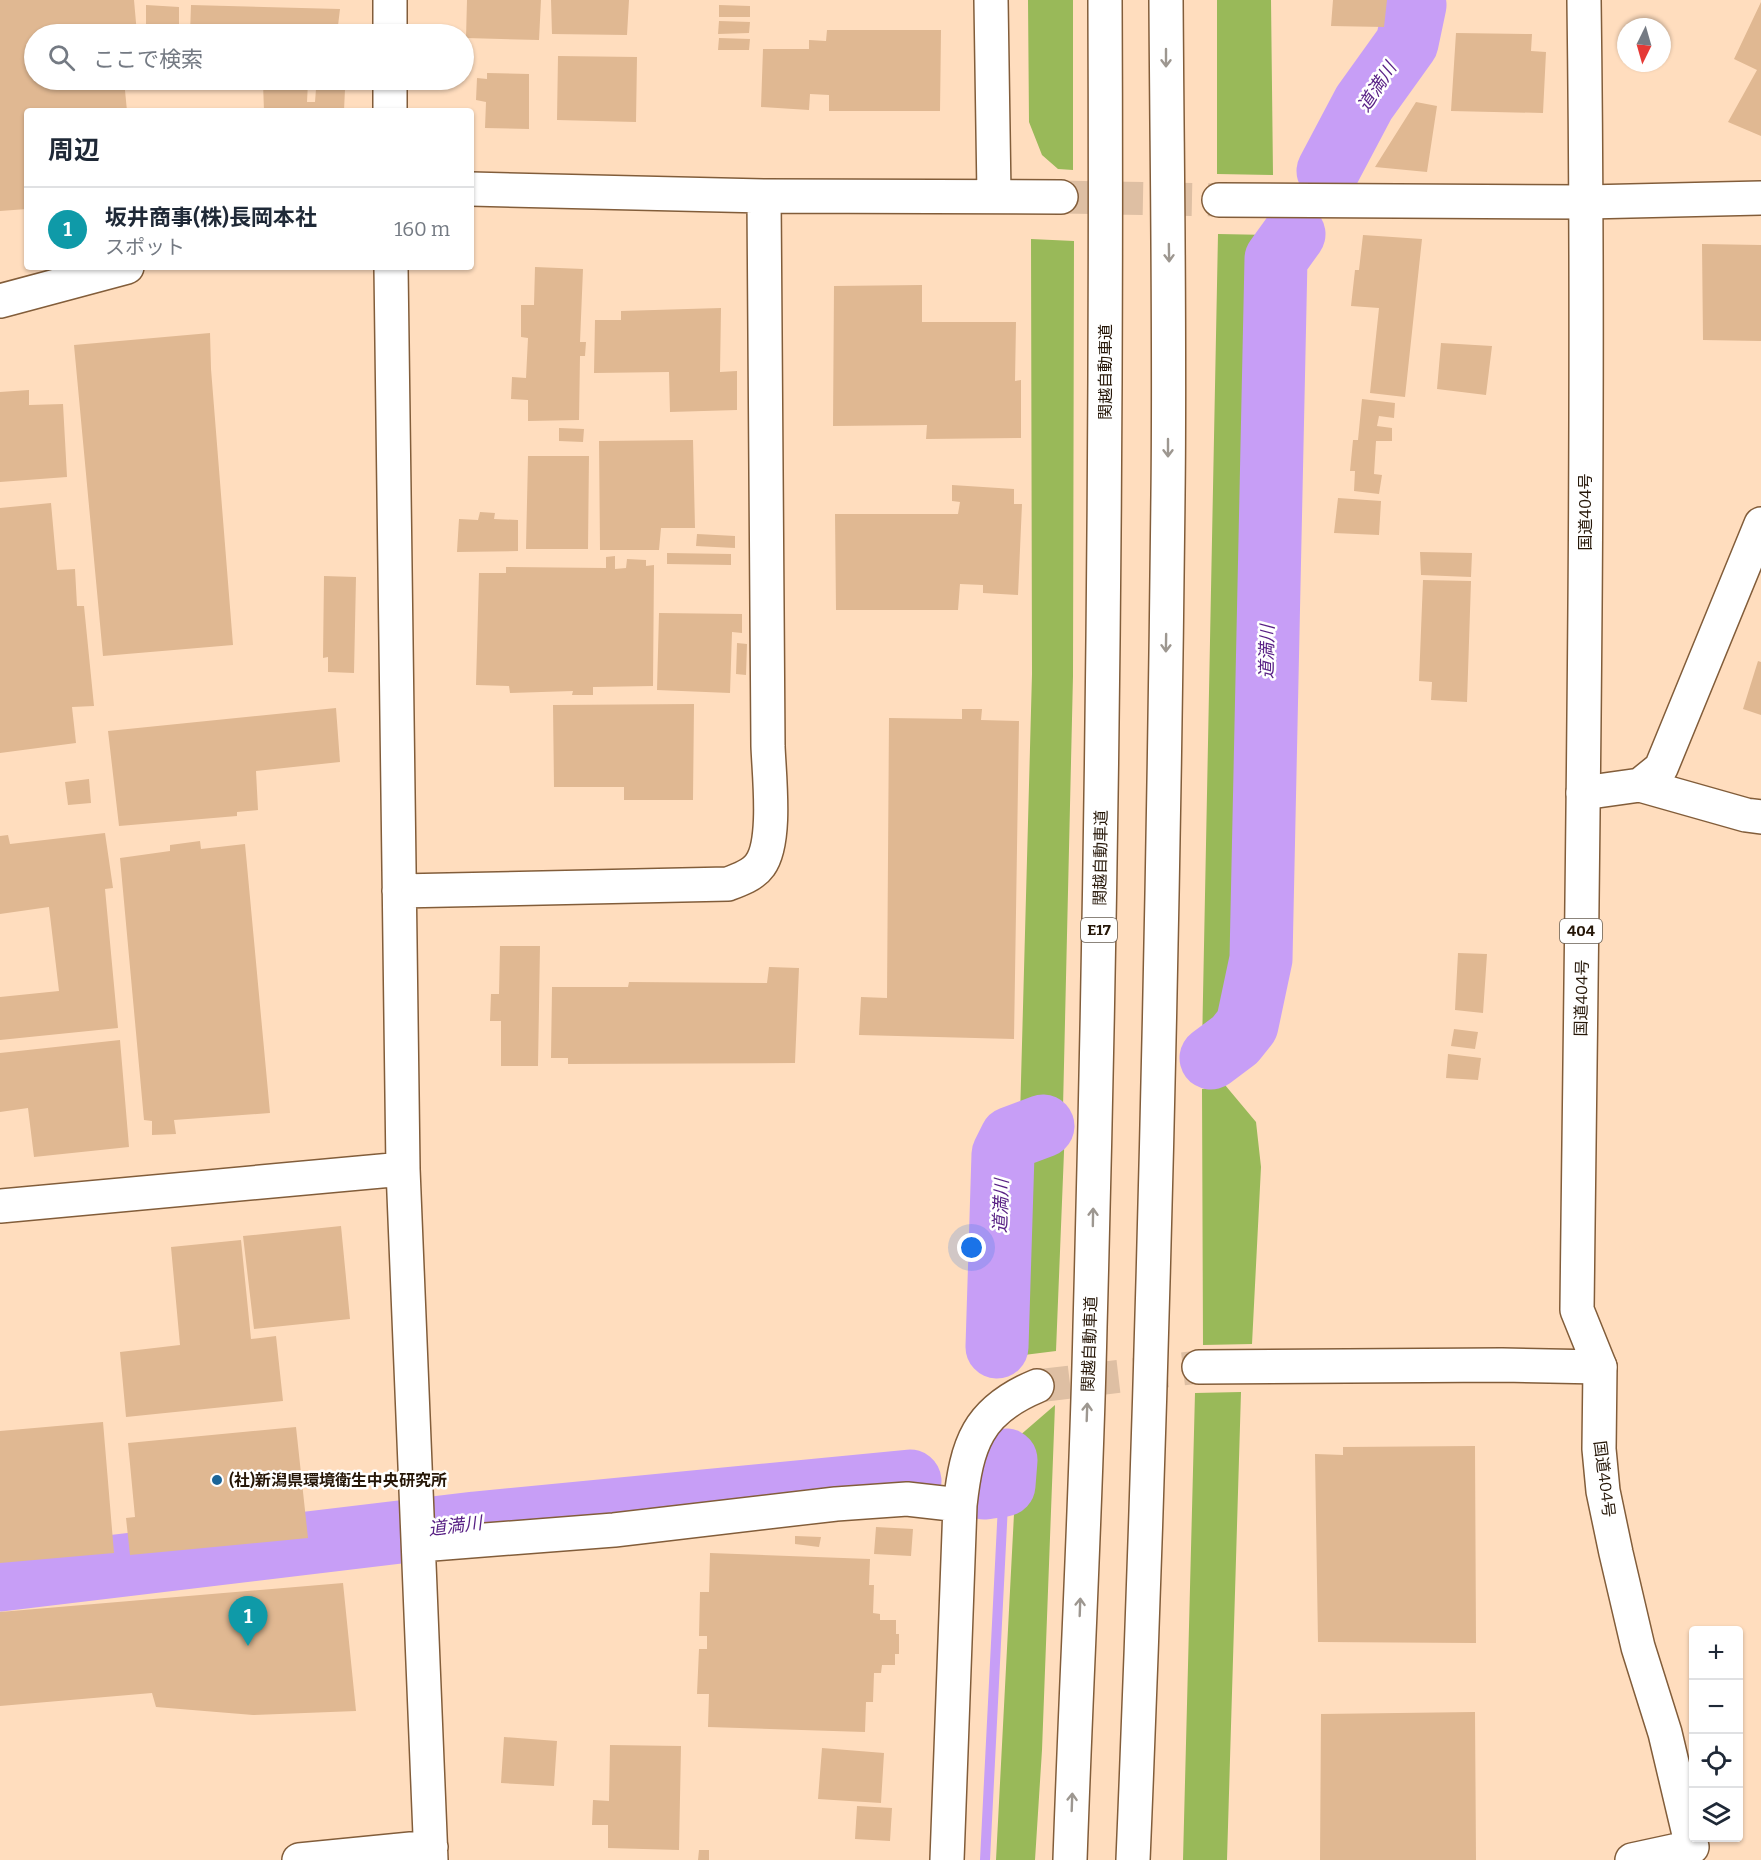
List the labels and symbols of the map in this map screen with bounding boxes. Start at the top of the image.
north arrow [1617,18,1671,72]
one-way arrow [1160,48,1172,68]
water label: 道満川 [1353,57,1402,116]
one-way arrow [1163,243,1175,263]
street label: 関越自動車道 [1096,324,1115,420]
one-way arrow [1162,438,1174,458]
street label: 国道404号 [1576,474,1595,550]
water label: 道満川 [1256,623,1279,679]
one-way arrow [1160,633,1171,653]
street label: 関越自動車道 [1090,810,1111,906]
road number: E17 [1081,918,1117,942]
road number: 404 [1560,919,1602,943]
street label: 国道404号 [1571,959,1592,1037]
water label: 道満川 [989,1177,1013,1233]
one-way arrow [1087,1207,1099,1227]
your location [957,1233,986,1262]
street label: 関越自動車道 [1078,1296,1101,1392]
one-way arrow [1082,1402,1093,1422]
street label: 国道404号 [1590,1440,1619,1518]
place label: (社)新潟県環境衛生中央研究所 [229,1471,447,1490]
marker: (社)新潟県環境衛生中央研究所 [210,1473,224,1487]
water label: 道満川 [427,1512,485,1540]
pin: 1 [228,1596,268,1646]
one-way arrow [1074,1597,1085,1617]
one-way arrow [1066,1792,1078,1812]

